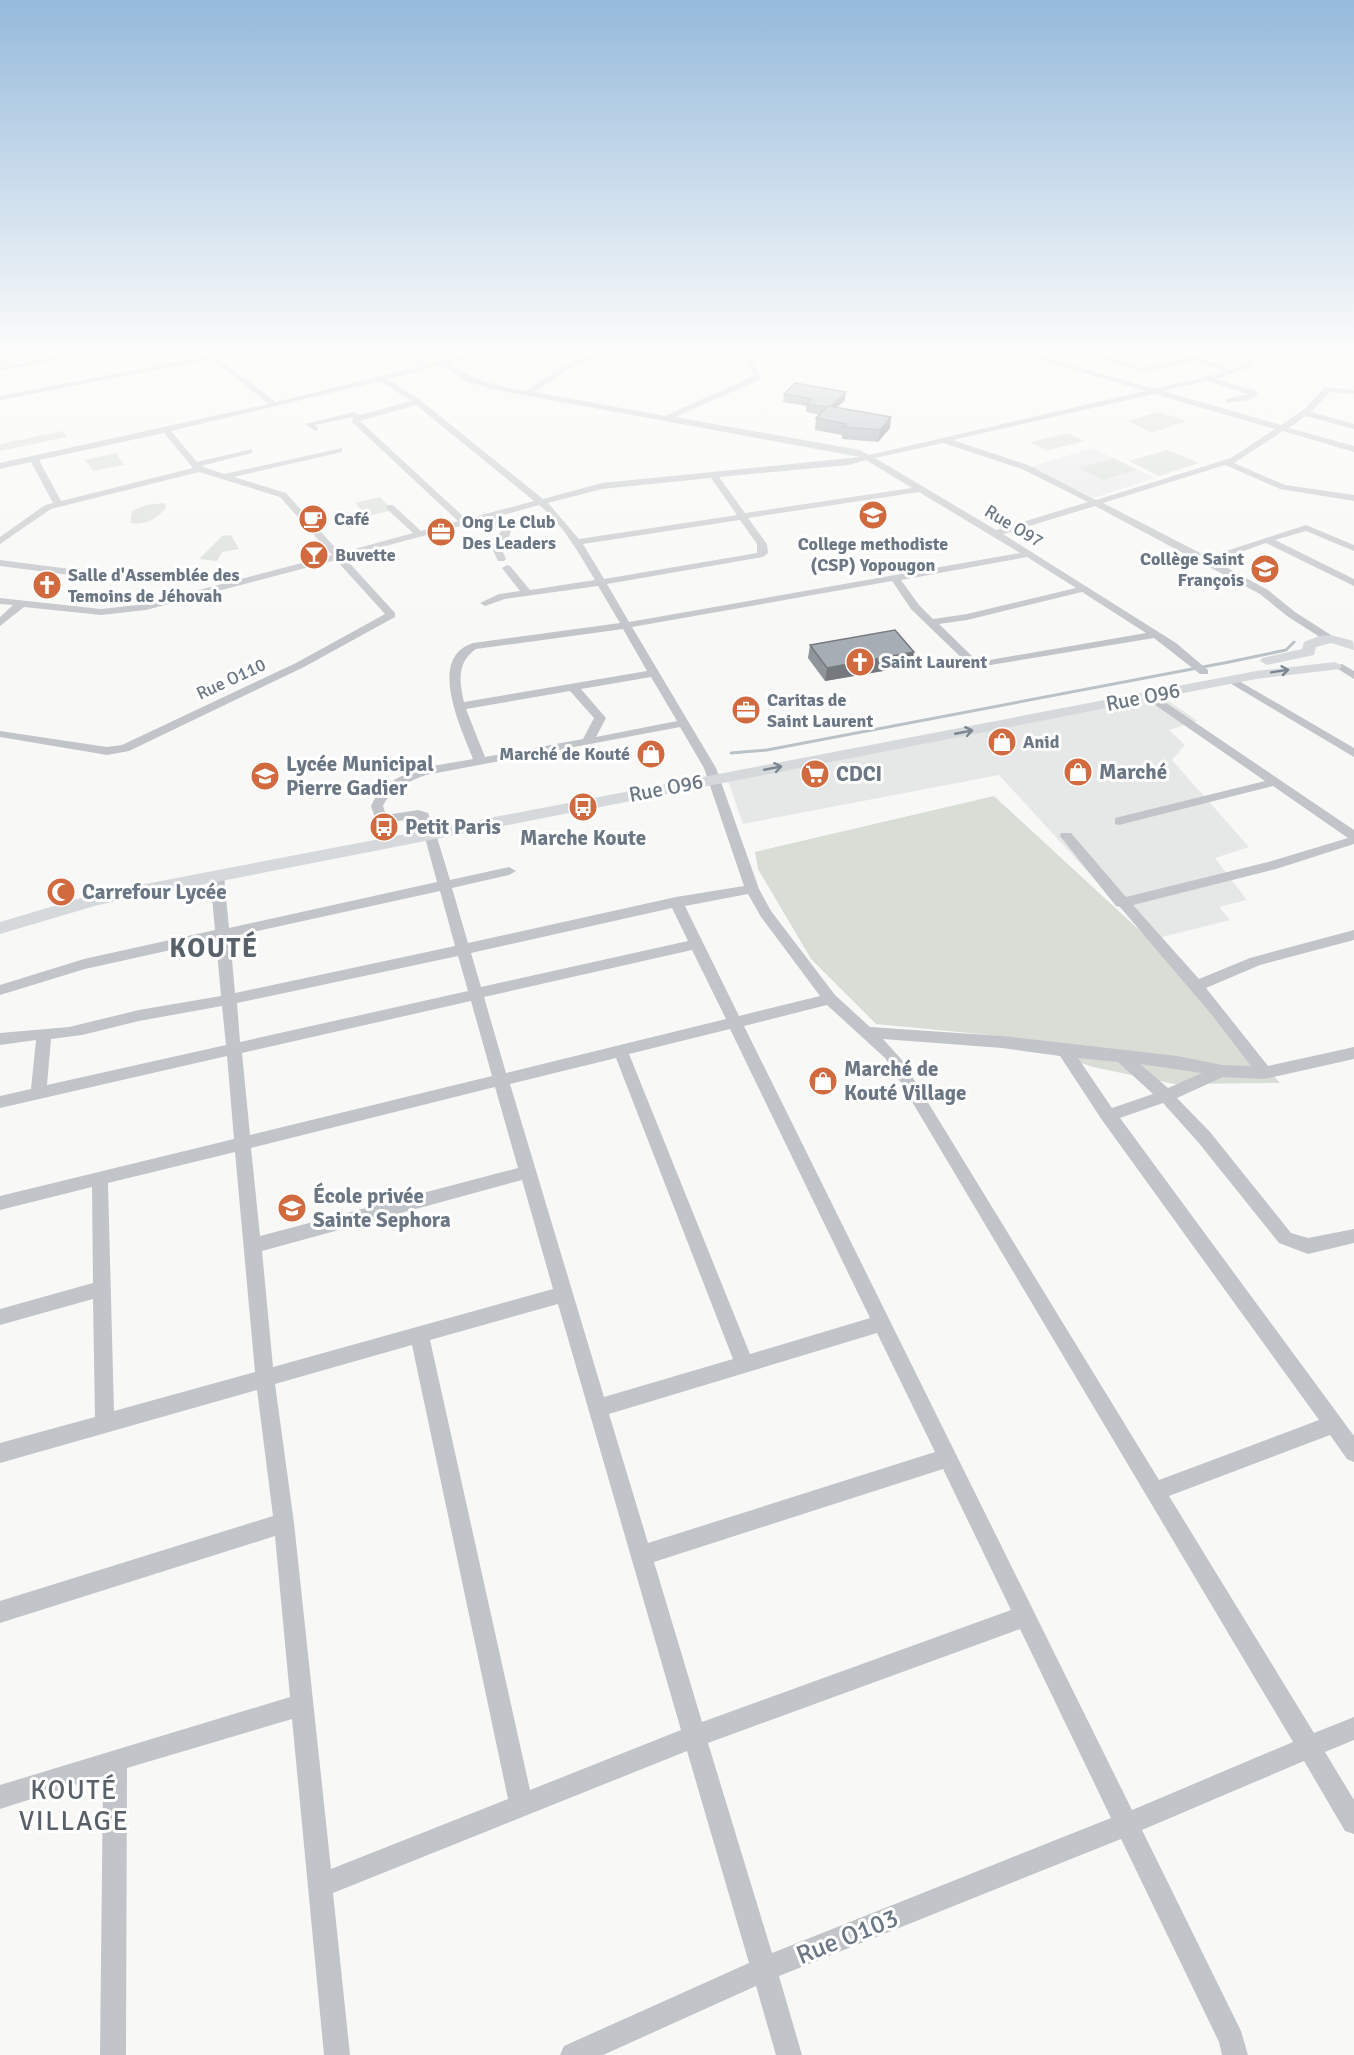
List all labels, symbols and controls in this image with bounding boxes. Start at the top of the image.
school or university icon: College methodiste (CSP) Yopougon [857,499,889,531]
street label: Rue O97 [981,500,1047,552]
cafe icon: Café [297,503,329,535]
place label: Café [334,508,370,530]
place label: Ong Le Club Des Leaders [462,511,556,554]
office icon: Ong Le Club Des Leaders [425,516,457,548]
place label: College methodiste (CSP) Yopougon [798,533,948,576]
bar icon: Buvette [298,539,330,571]
place label: Buvette [335,544,396,566]
place label: Collège Saint François [1140,548,1244,591]
school or university icon: Collège Saint François [1249,553,1281,585]
place label: Salle d'Assemblée des Temoins de Jéhovah [68,564,239,607]
church icon: Salle d'Assemblée des Temoins de Jéhovah [31,569,63,601]
church icon: Saint Laurent [844,646,876,678]
place label: Saint Laurent [881,651,987,673]
street label: Rue O110 [193,653,269,705]
one-way arrow [1269,666,1289,677]
street label: Rue O96 [1104,677,1182,717]
place label: Caritas de Saint Laurent [767,689,873,732]
office icon: Caritas de Saint Laurent [730,694,762,726]
one-way arrow [954,726,974,737]
shop icon: Anid [986,726,1018,758]
place label: Anid [1023,731,1060,753]
shop icon: Marché de Kouté [635,738,667,770]
place label: Marché de Kouté [499,743,630,765]
place label: Lycée Municipal Pierre Gadier [286,751,434,801]
shop icon: Marché [1062,756,1094,788]
supermarket icon: CDCI [799,758,831,790]
place label: Marché [1099,759,1167,785]
school or university icon: Lycée Municipal Pierre Gadier [249,760,281,792]
place label: CDCI [836,761,882,787]
one-way arrow [762,762,782,773]
street label: Rue O96 [627,768,705,808]
bus stop icon: Marche Koute [567,791,599,823]
bus stop icon: Petit Paris [368,811,400,843]
place label: Petit Paris [405,814,501,840]
place label: Marche Koute [520,825,646,851]
mosque icon: Carrefour Lycée [45,876,77,908]
place label: Carrefour Lycée [82,879,227,905]
district label: KOUTÉ [169,931,259,965]
place label: Marché de Kouté Village [844,1056,966,1106]
shop icon: Marché de Kouté Village [807,1065,839,1097]
place label: École privée Sainte Sephora [313,1182,451,1233]
school or university icon: École privée Sainte Sephora [276,1192,308,1224]
district label: KOUTÉ VILLAGE [19,1773,129,1838]
street label: Rue O103 [792,1902,903,1972]

